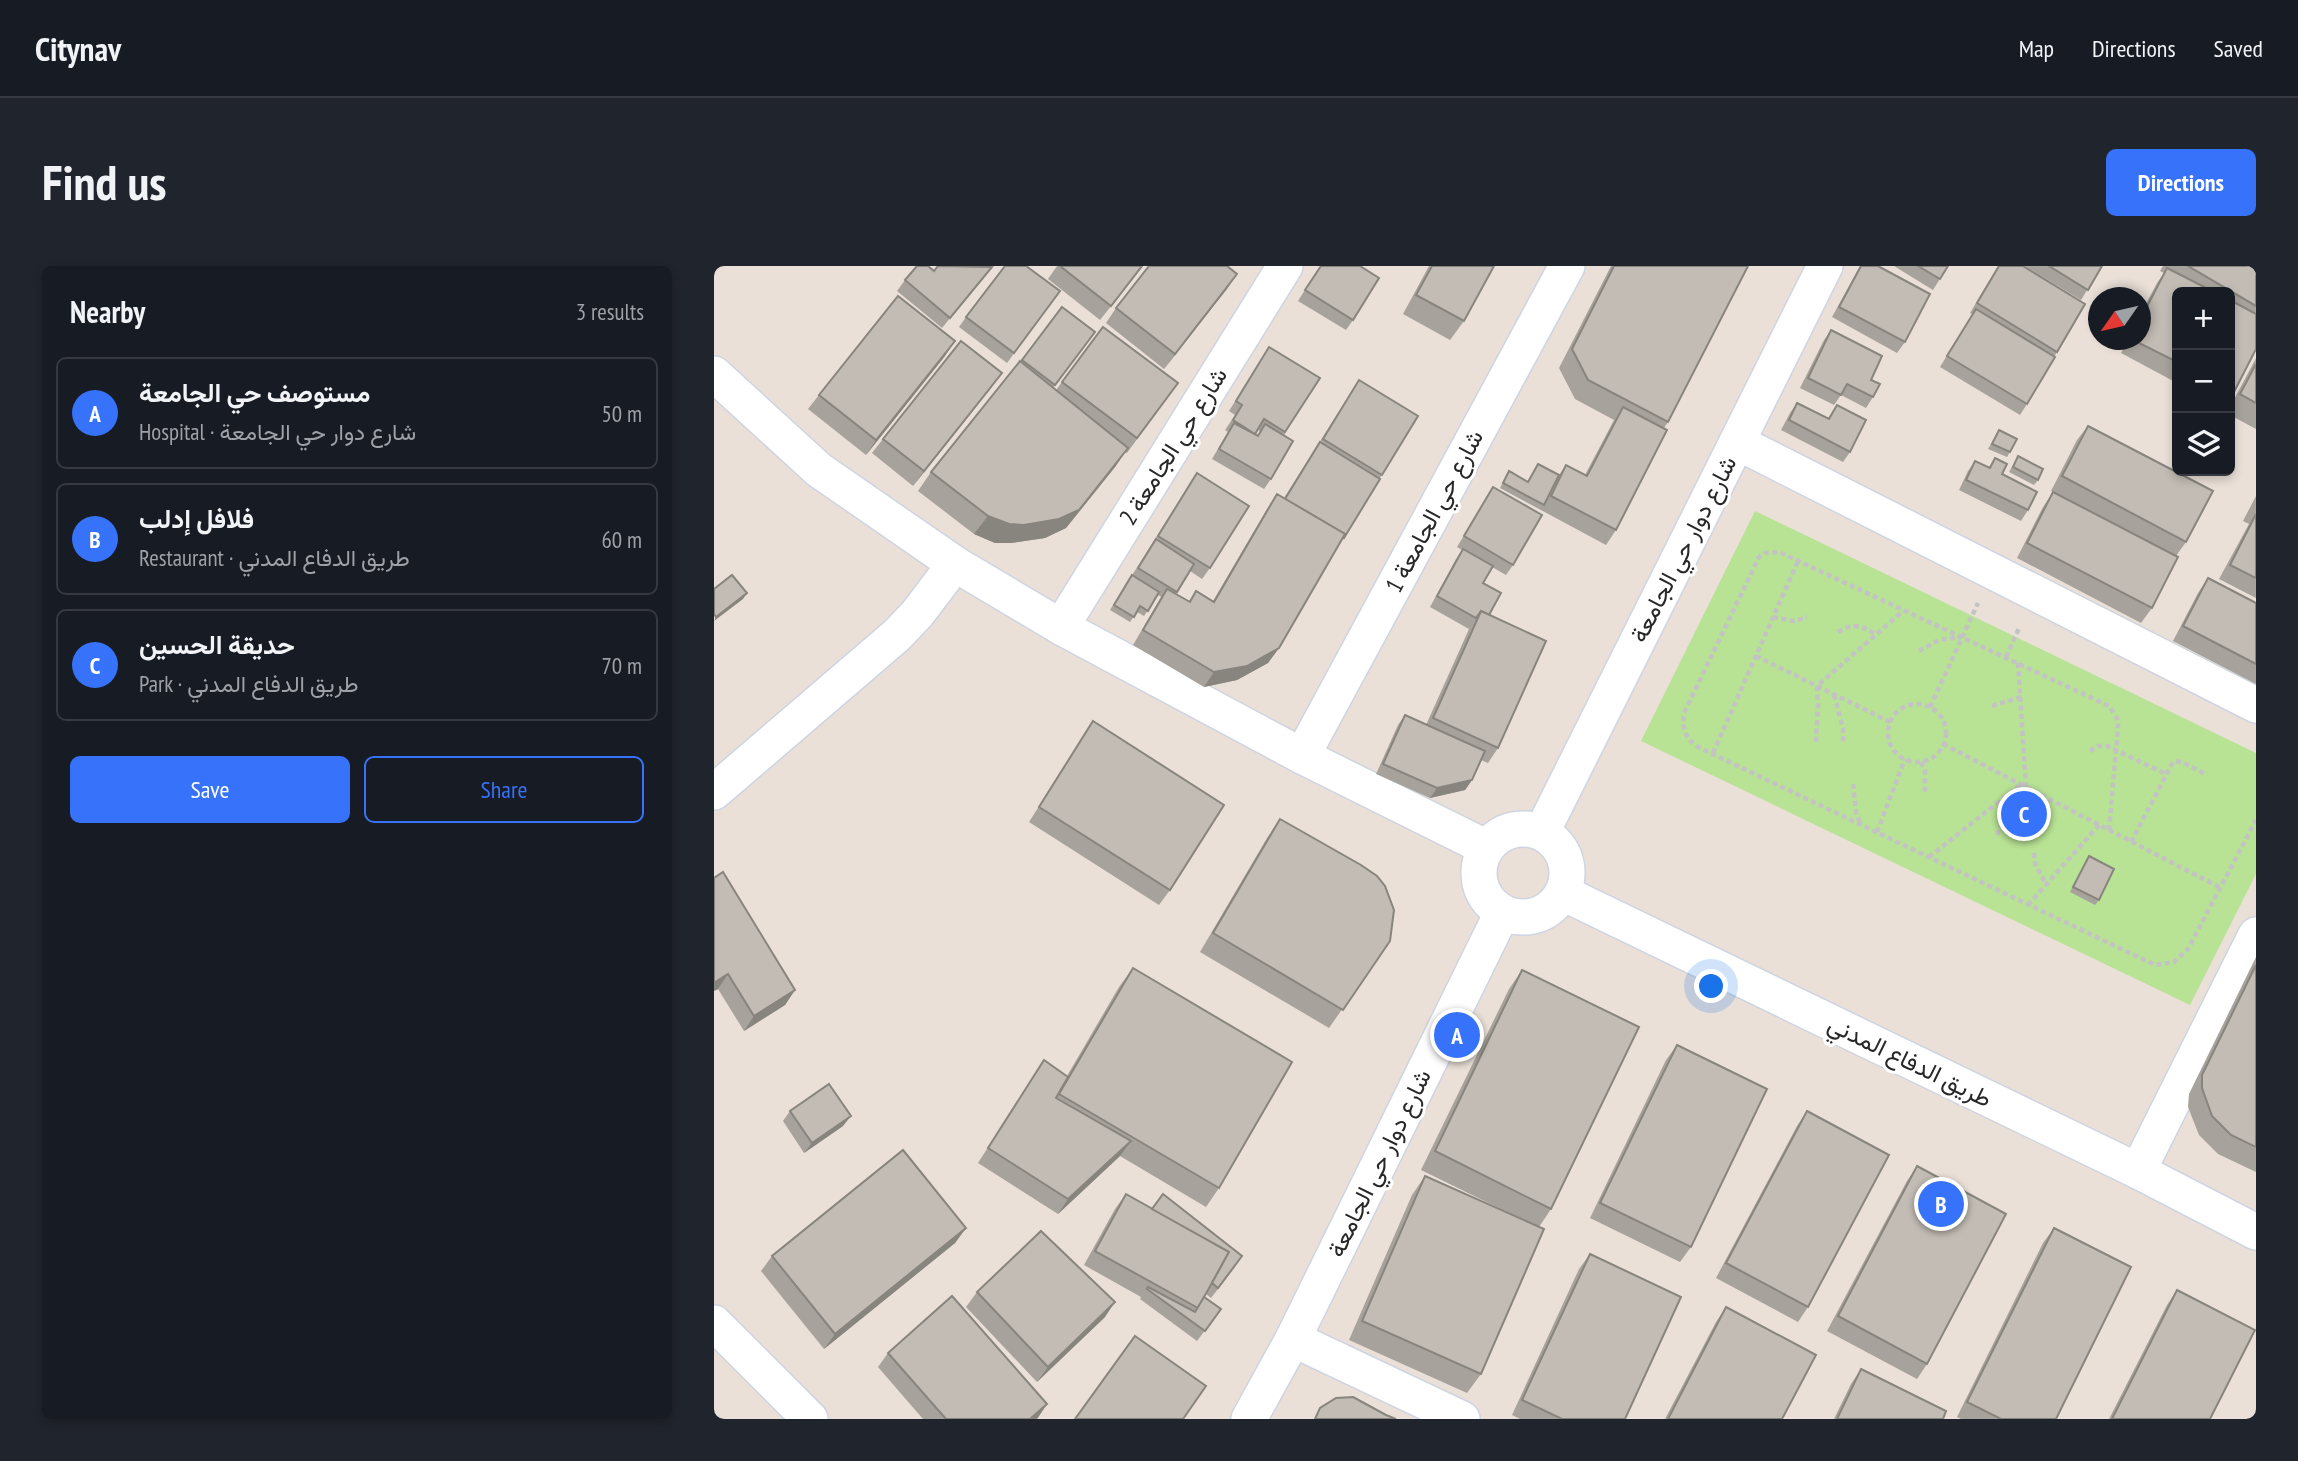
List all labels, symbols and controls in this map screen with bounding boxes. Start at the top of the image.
text: Citynav [35,27,121,70]
text: Map [2019,33,2054,64]
text: Directions [2092,33,2176,64]
text: Saved [2214,33,2263,64]
button: Directions [2106,149,2256,216]
text: Find us [42,150,166,214]
north arrow [2088,287,2151,350]
map controls [2172,287,2235,476]
button: + [2172,287,2235,350]
text: Nearby [70,292,145,331]
text: 3 results [576,297,644,326]
button: − [2172,350,2235,413]
street label: شارع حي الجامعة 2 [1112,361,1237,533]
text: مستوصف حي الجامعة [139,376,370,409]
text: A [89,399,101,428]
text: 50 m [601,399,642,428]
button: layers [2172,413,2235,476]
text: Hospital · شارع دوار حي الجامعة [139,417,416,446]
street label: شارع حي الجامعة 1 [1378,424,1493,600]
street label: شارع دوار حي الجامعة [1623,451,1747,649]
text: فلافل إدلب [139,502,254,535]
text: B [89,525,101,554]
text: 60 m [601,525,642,554]
text: Restaurant · طريق الدفاع المدني [139,543,410,572]
text: حديقة الحسين [139,628,295,661]
text: C [90,651,100,680]
text: 70 m [601,651,642,680]
text: Park · طريق الدفاع المدني [139,669,359,698]
button: Save [70,756,350,823]
button: Share [364,756,644,823]
pin: C [2001,788,2047,840]
your location [1694,969,1728,1003]
street label: طريق الدفاع المدني [1821,1008,1997,1118]
pin: A [1434,1009,1480,1061]
street label: شارع دوار حي الجامعة [1320,1064,1442,1264]
pin: B [1918,1178,1964,1230]

